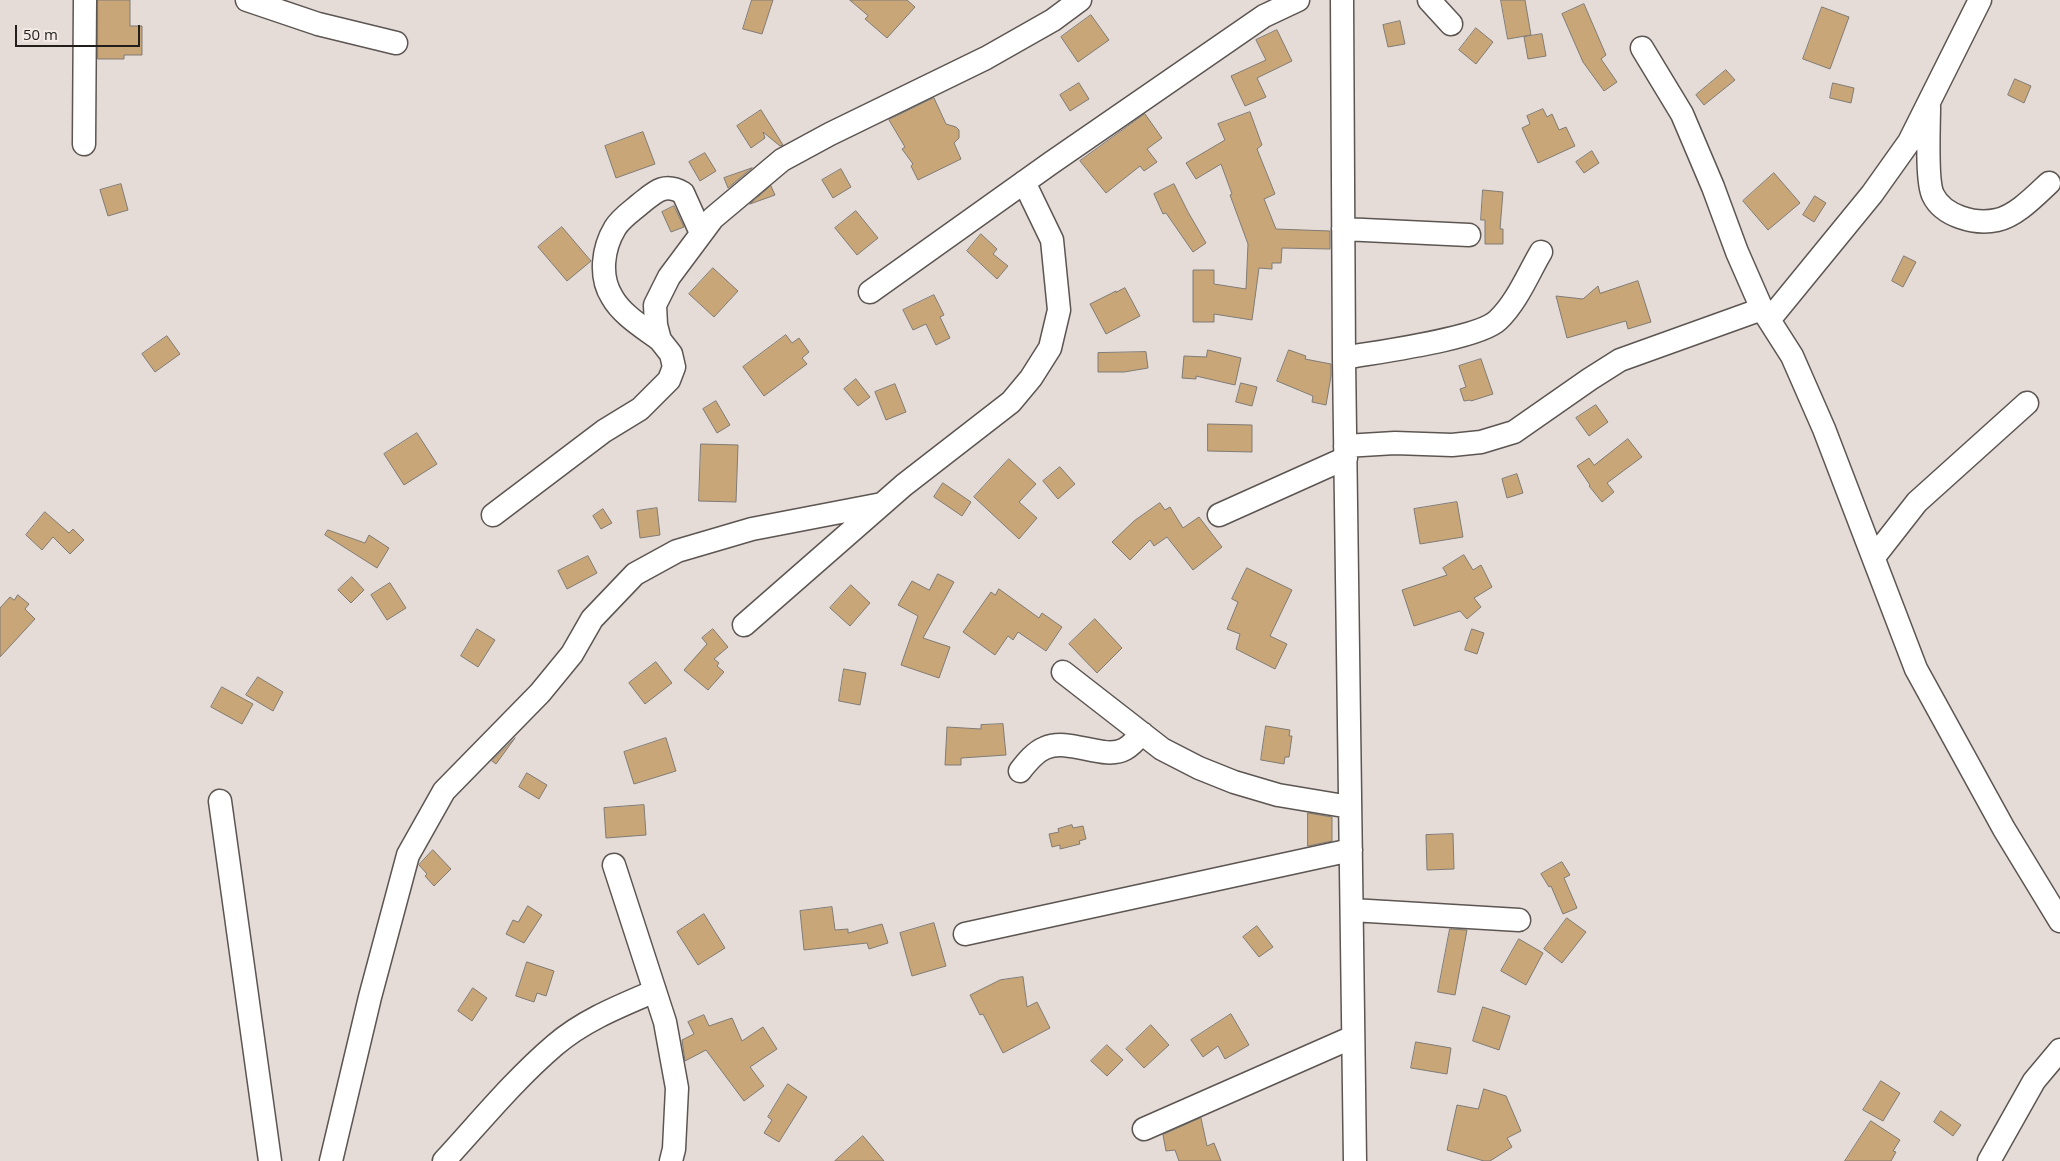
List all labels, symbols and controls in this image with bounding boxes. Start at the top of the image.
scale bar [18,15,142,47]
text: 50 m [23,24,58,44]

